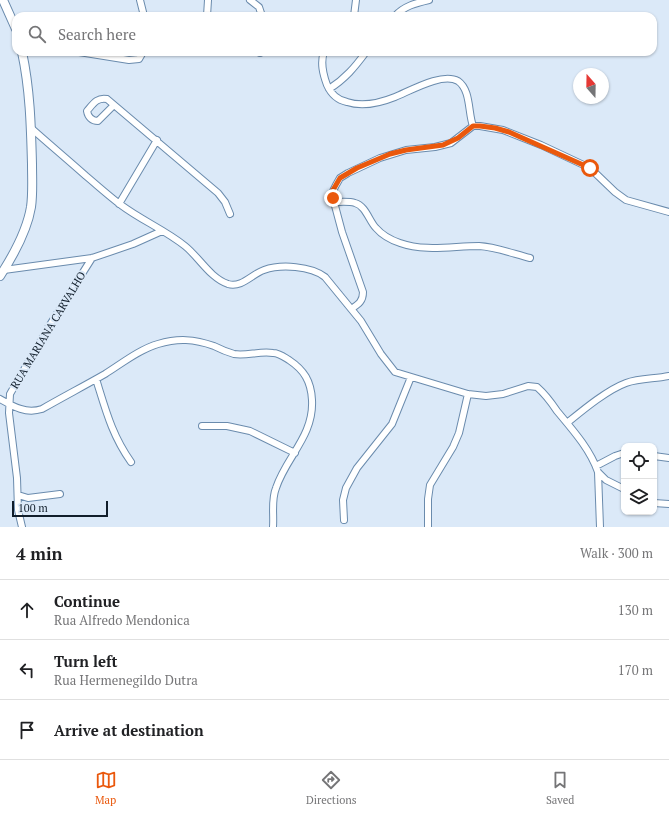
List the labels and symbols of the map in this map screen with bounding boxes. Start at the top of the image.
north arrow [573,68,609,104]
route start [581,159,599,177]
route end [324,189,342,207]
street label: RUA MARIANA CARVALHO [7,269,89,391]
scale bar [12,499,108,518]

